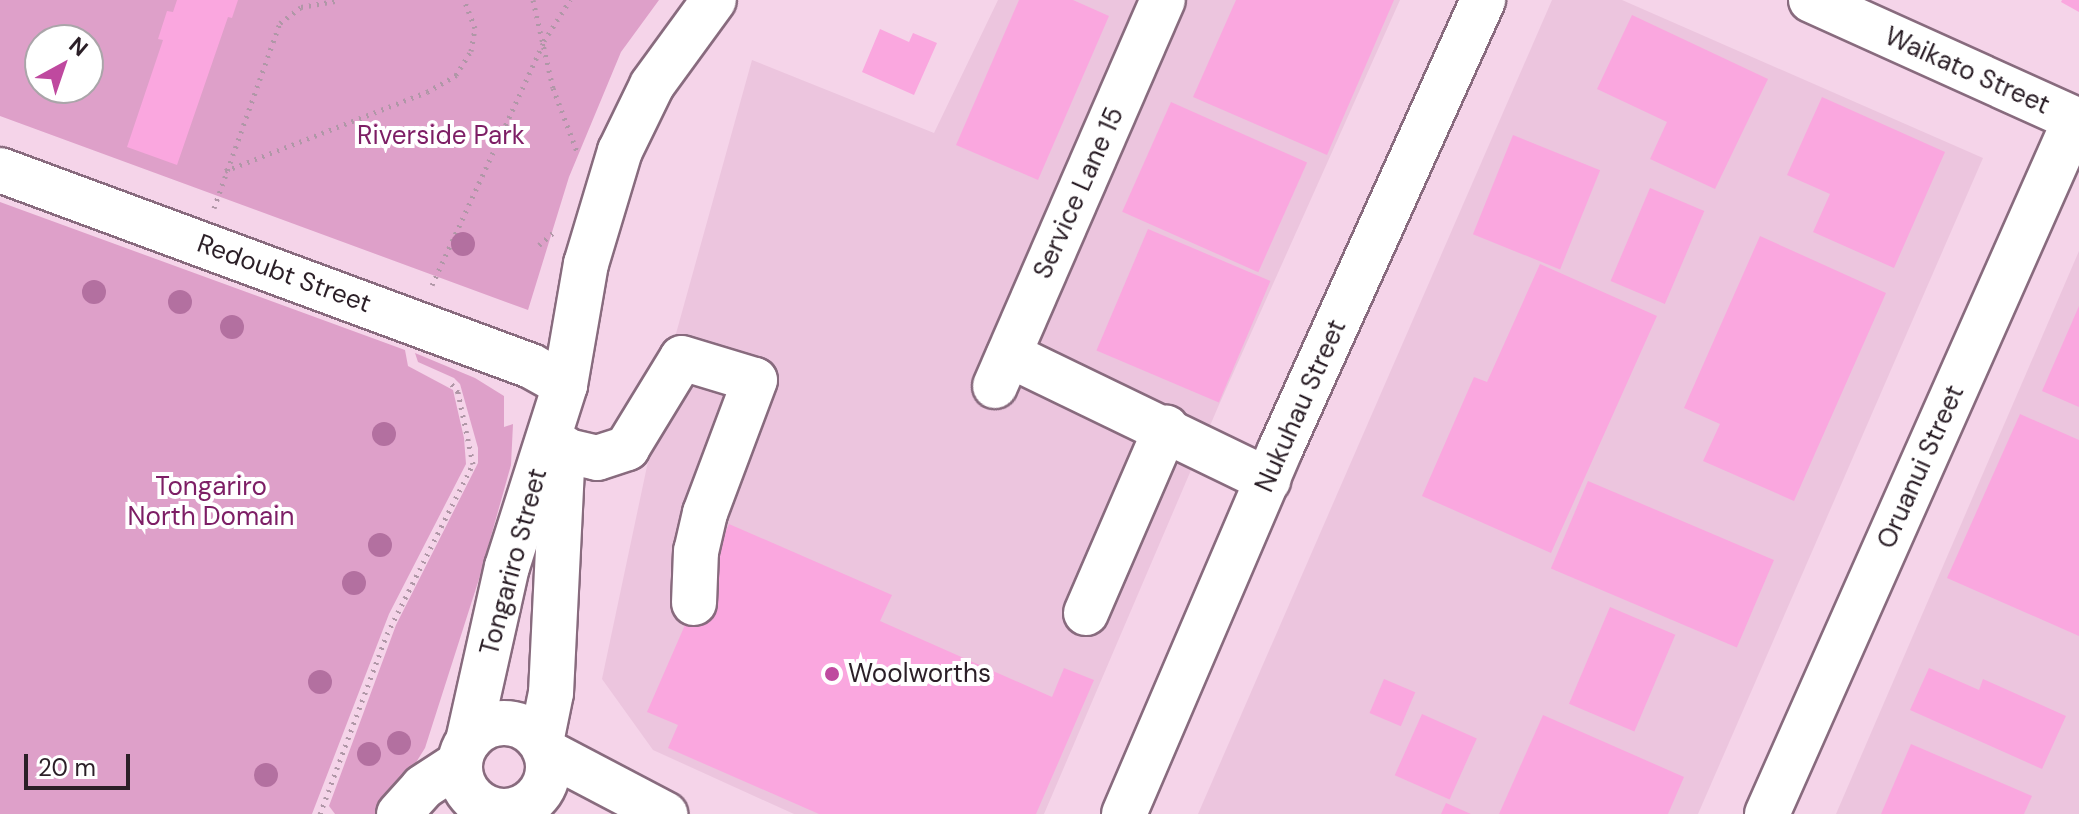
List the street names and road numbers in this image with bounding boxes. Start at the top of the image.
street label: Waikato Street [1880,21,2054,121]
street label: Service Lane 15 [1027,102,1131,284]
street label: Redoubt Street [193,228,375,320]
street label: Nukuhau Street [1249,315,1353,497]
street label: Oruanui Street [1871,381,1971,553]
street label: Tongariro Street [474,465,554,659]

